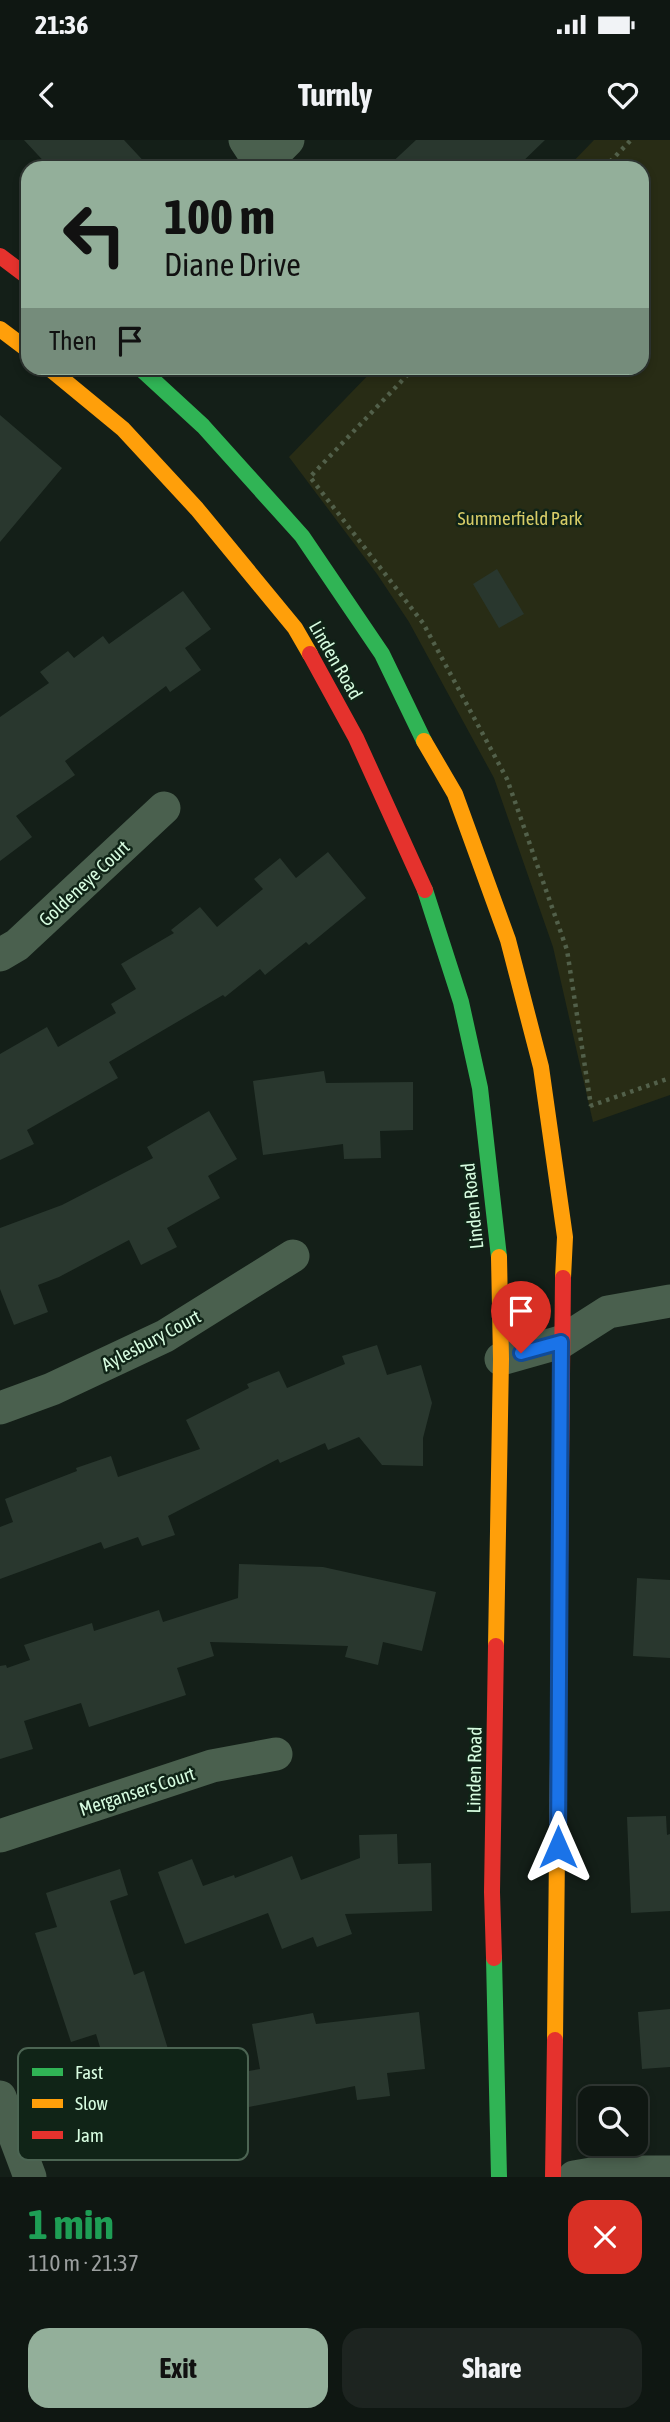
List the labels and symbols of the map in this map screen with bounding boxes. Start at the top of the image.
park label: Summerfield Park [458,507,583,529]
street label: Linden Road [305,617,367,703]
street label: Goldeneye Court [34,836,134,930]
street label: Linden Road [457,1162,487,1250]
pin [491,1281,551,1353]
street label: Aylesbury Court [98,1305,204,1375]
street label: Linden Road [462,1726,486,1814]
street label: Mergansers Court [77,1762,197,1820]
position arrow [521,1810,595,1884]
legend [18,2048,248,2160]
text: Fast [75,2061,103,2083]
text: Slow [75,2092,109,2114]
text: Jam [75,2124,104,2146]

